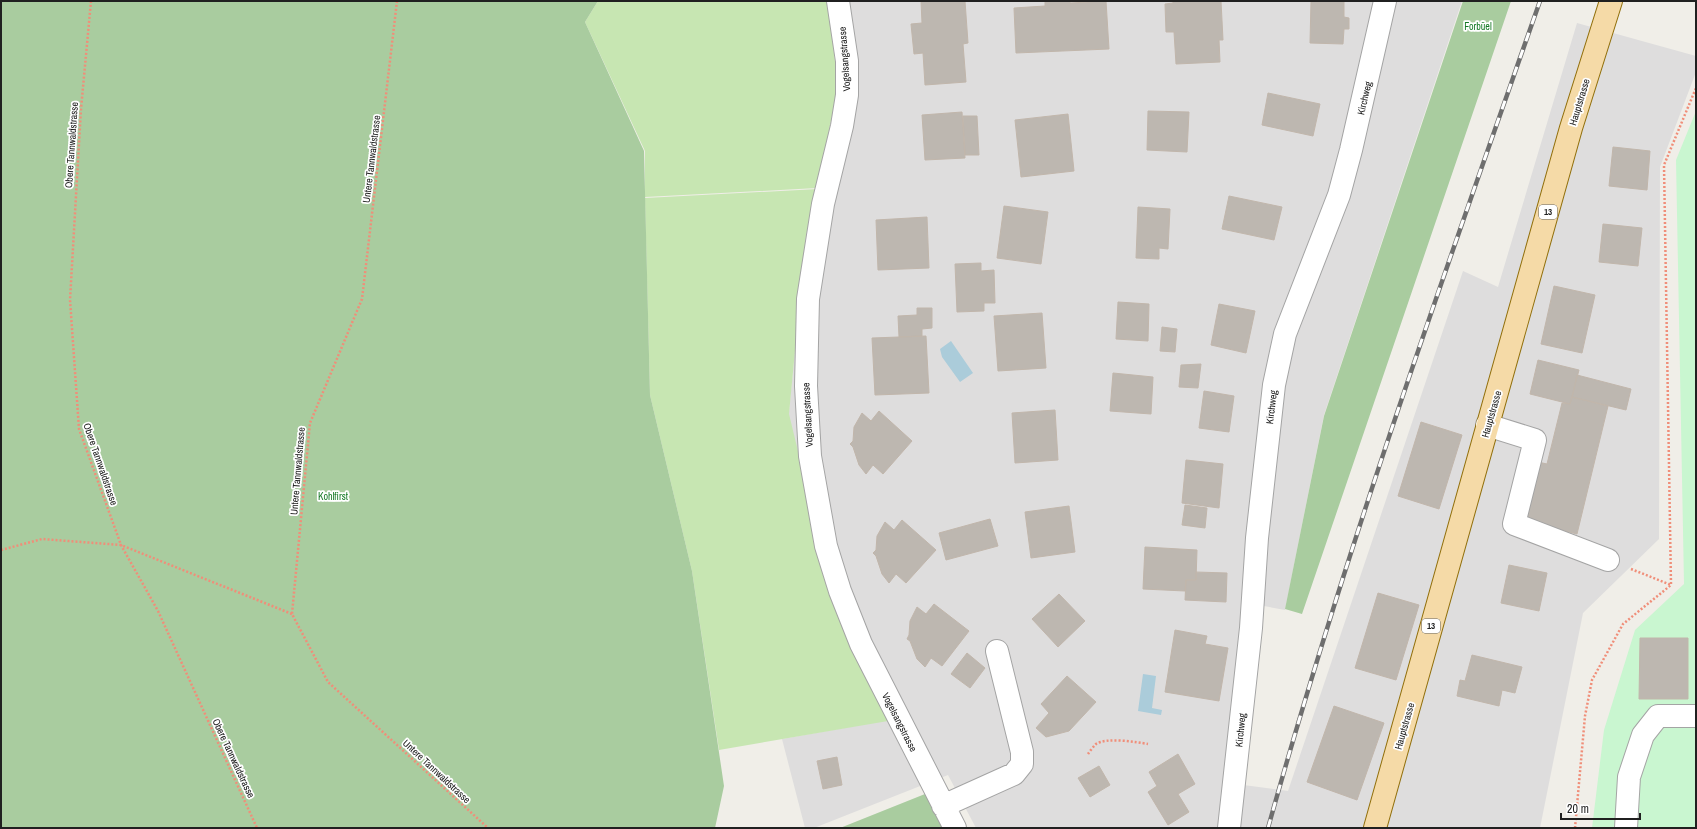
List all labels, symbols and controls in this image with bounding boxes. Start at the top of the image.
park label: Forbüel [1464,20,1492,33]
street label: Vogelsangstrasse [836,26,853,92]
street label: Hauptstrasse [1566,77,1593,127]
street label: Kirchweg [1354,80,1375,116]
street label: Obere Tannwaldstrasse [62,101,81,188]
street label: Untere Tannwaldstrasse [360,114,383,204]
road number: 13 [1539,205,1557,219]
street label: Vogelsangstrasse [799,382,816,448]
street label: Kirchweg [1263,389,1280,425]
street label: Hauptstrasse [1479,389,1505,439]
street label: Obere Tannwaldstrasse [80,421,121,507]
street label: Untere Tannwaldstrasse [287,426,308,515]
park label: Kohlfirst [318,490,349,503]
road number: 13 [1422,619,1440,633]
street label: Vogelsangstrasse [879,690,920,754]
street label: Hauptstrasse [1392,701,1418,751]
street label: Kirchweg [1232,712,1249,748]
street label: Obere Tannwaldstrasse [209,716,258,800]
street label: Untere Tannwaldstrasse [400,737,474,806]
scale bar [1561,795,1640,821]
text: 20 m [1567,801,1589,817]

